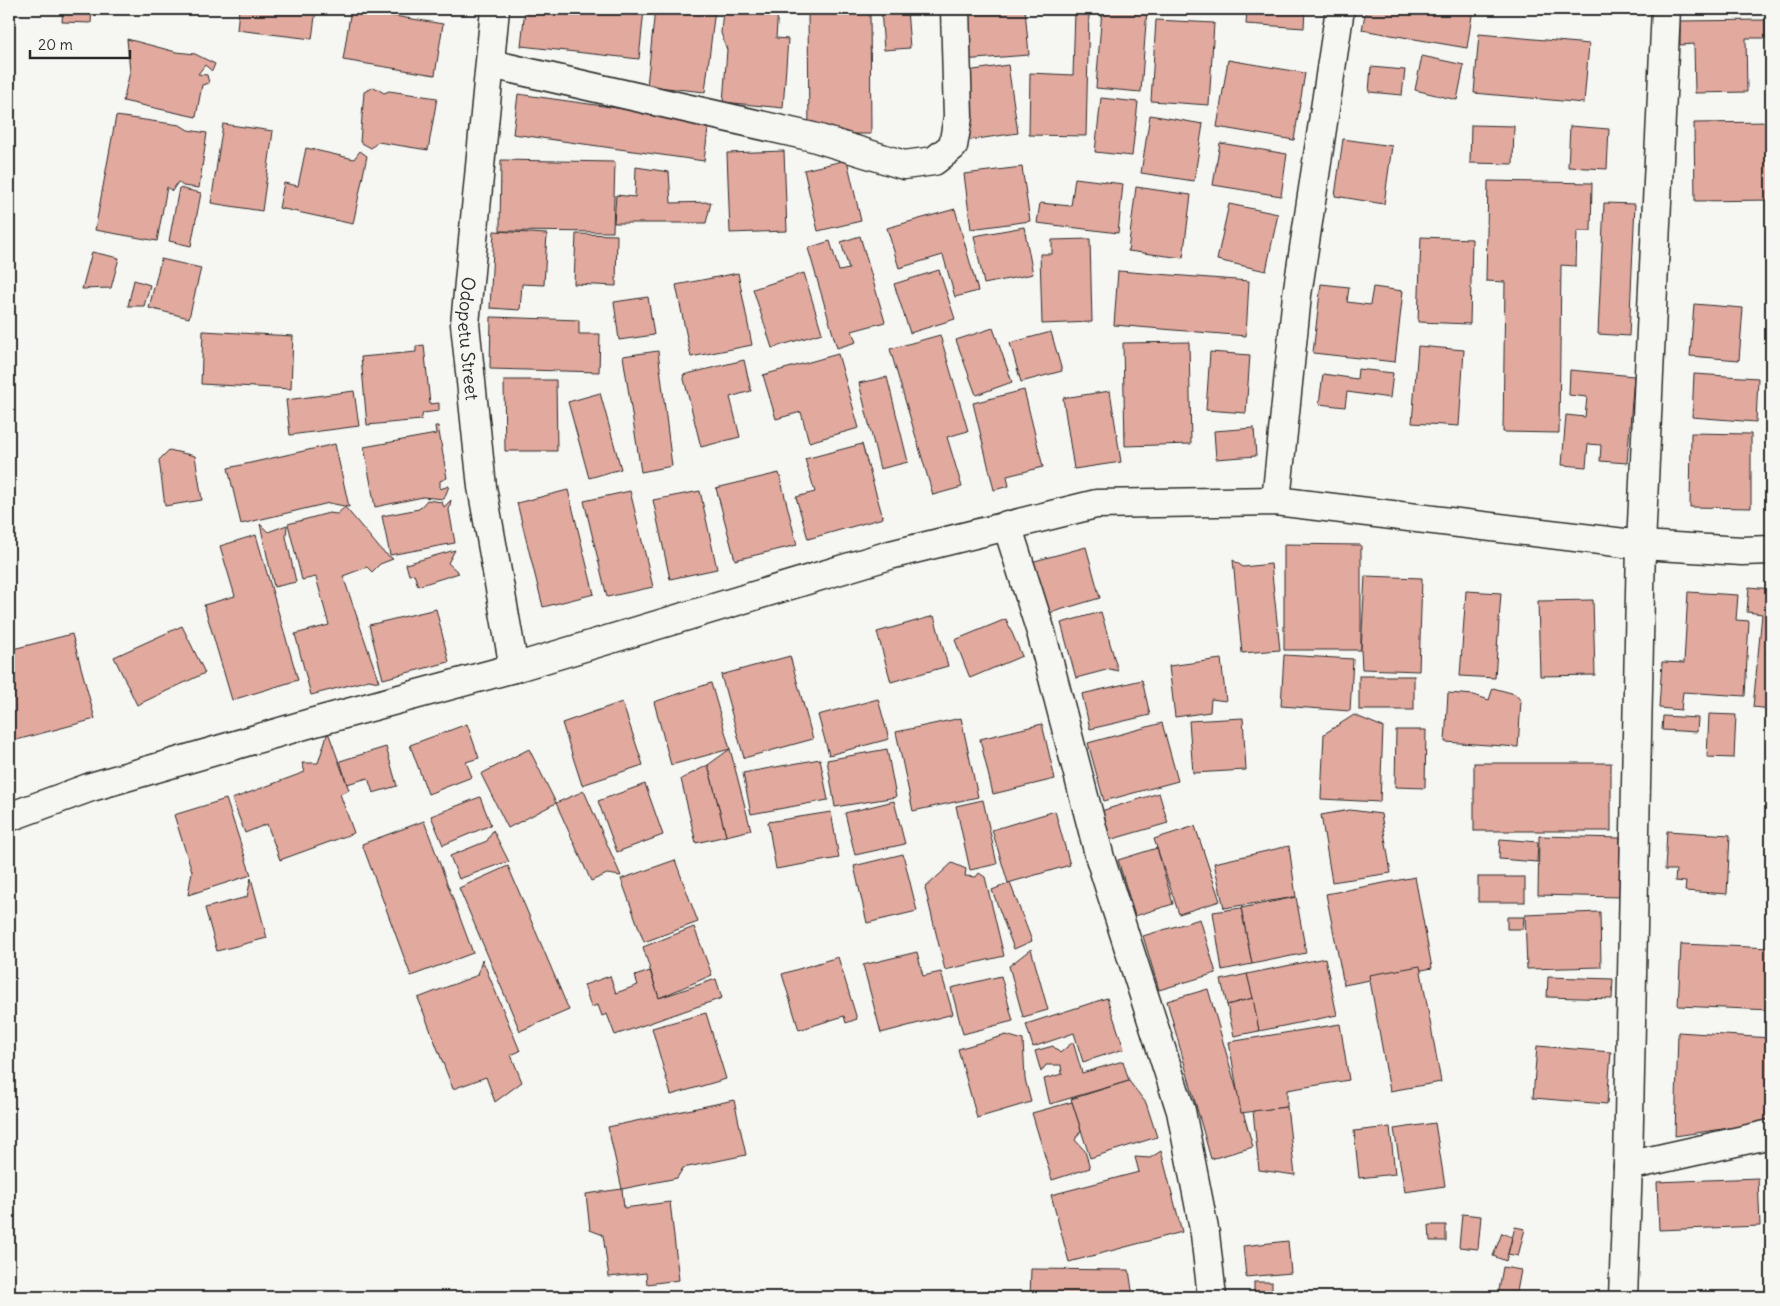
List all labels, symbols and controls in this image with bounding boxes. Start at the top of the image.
scale bar [30,28,130,60]
text: 20 m [38,35,73,54]
street label: Odopetu Street [453,276,484,401]

